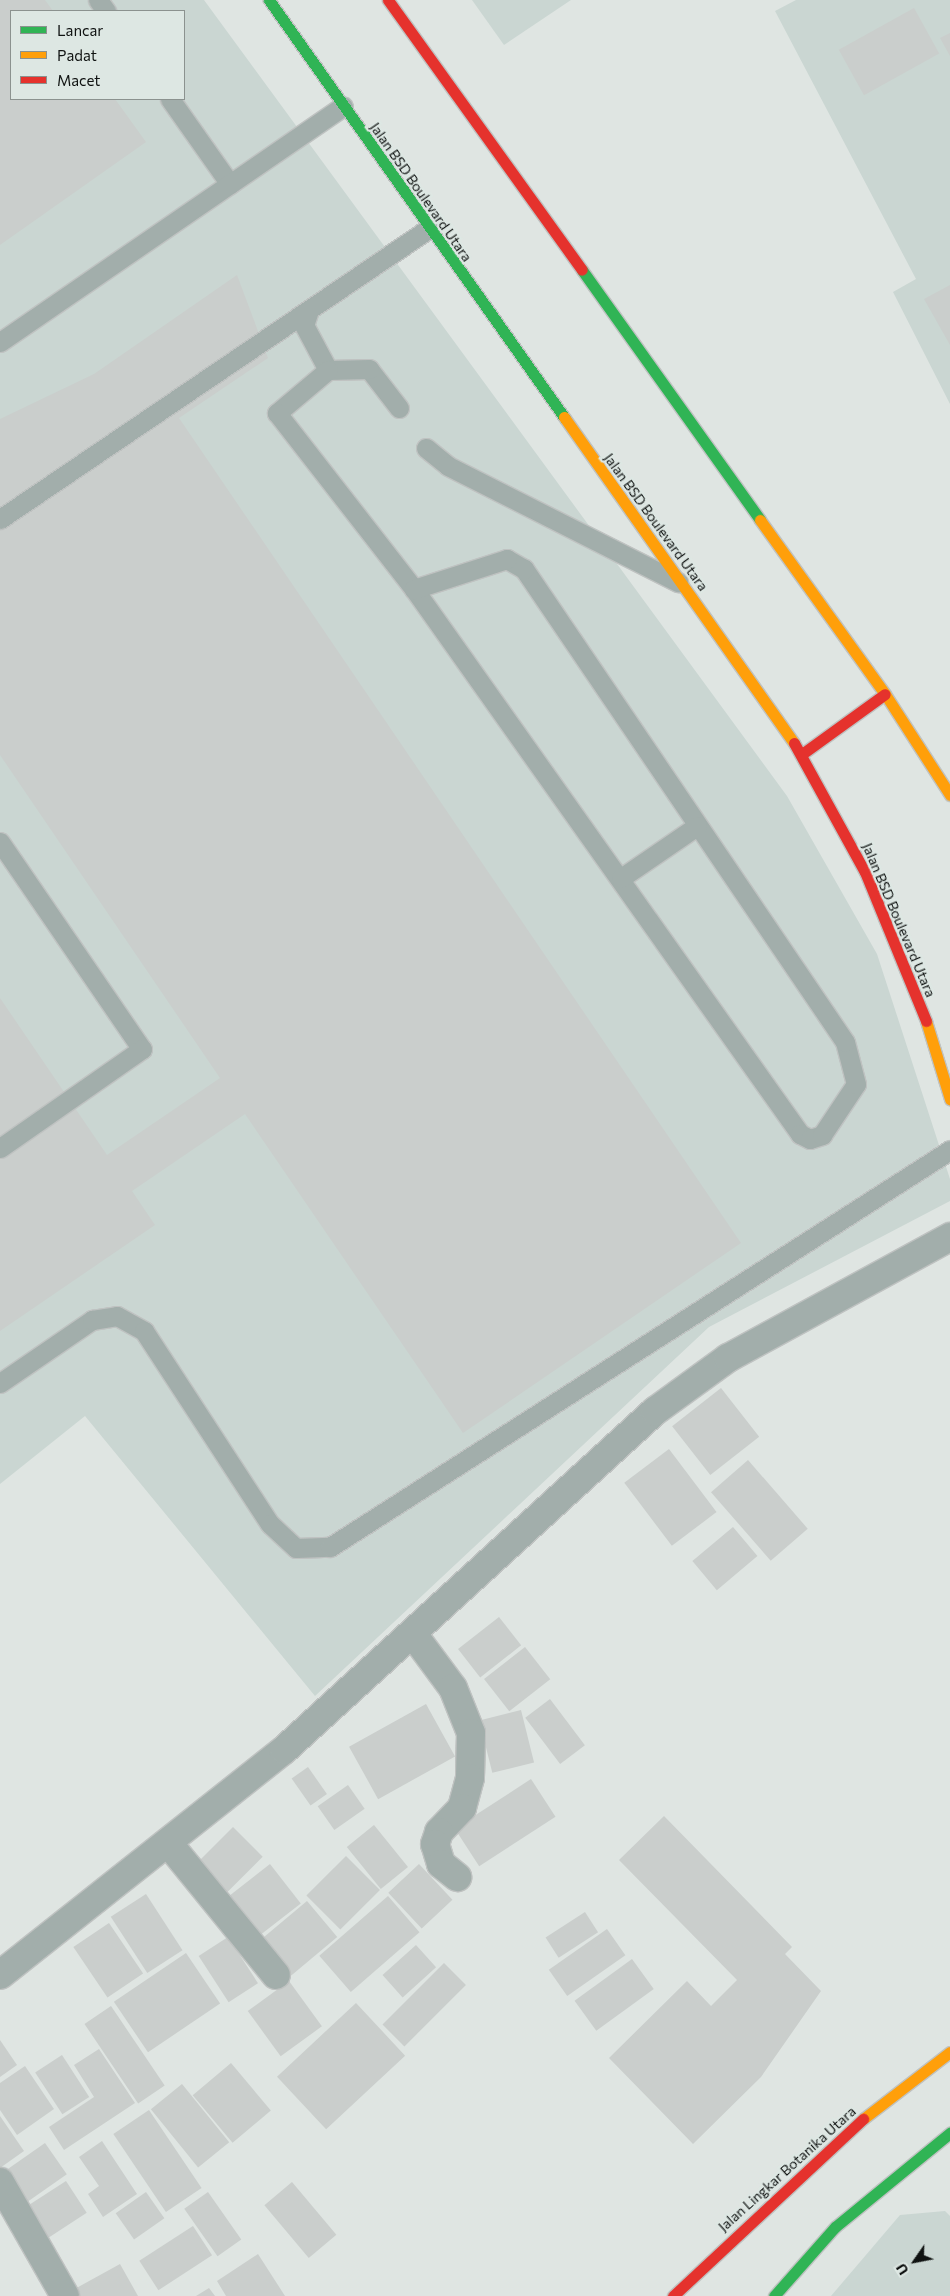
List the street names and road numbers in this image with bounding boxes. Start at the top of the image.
street label: Jalan BSD Boulevard Utara [367,119,475,265]
street label: Jalan BSD Boulevard Utara [600,450,712,594]
street label: Jalan BSD Boulevard Utara [859,840,939,1000]
street label: Jalan Lingkar Botanika Utara [715,2103,859,2235]

